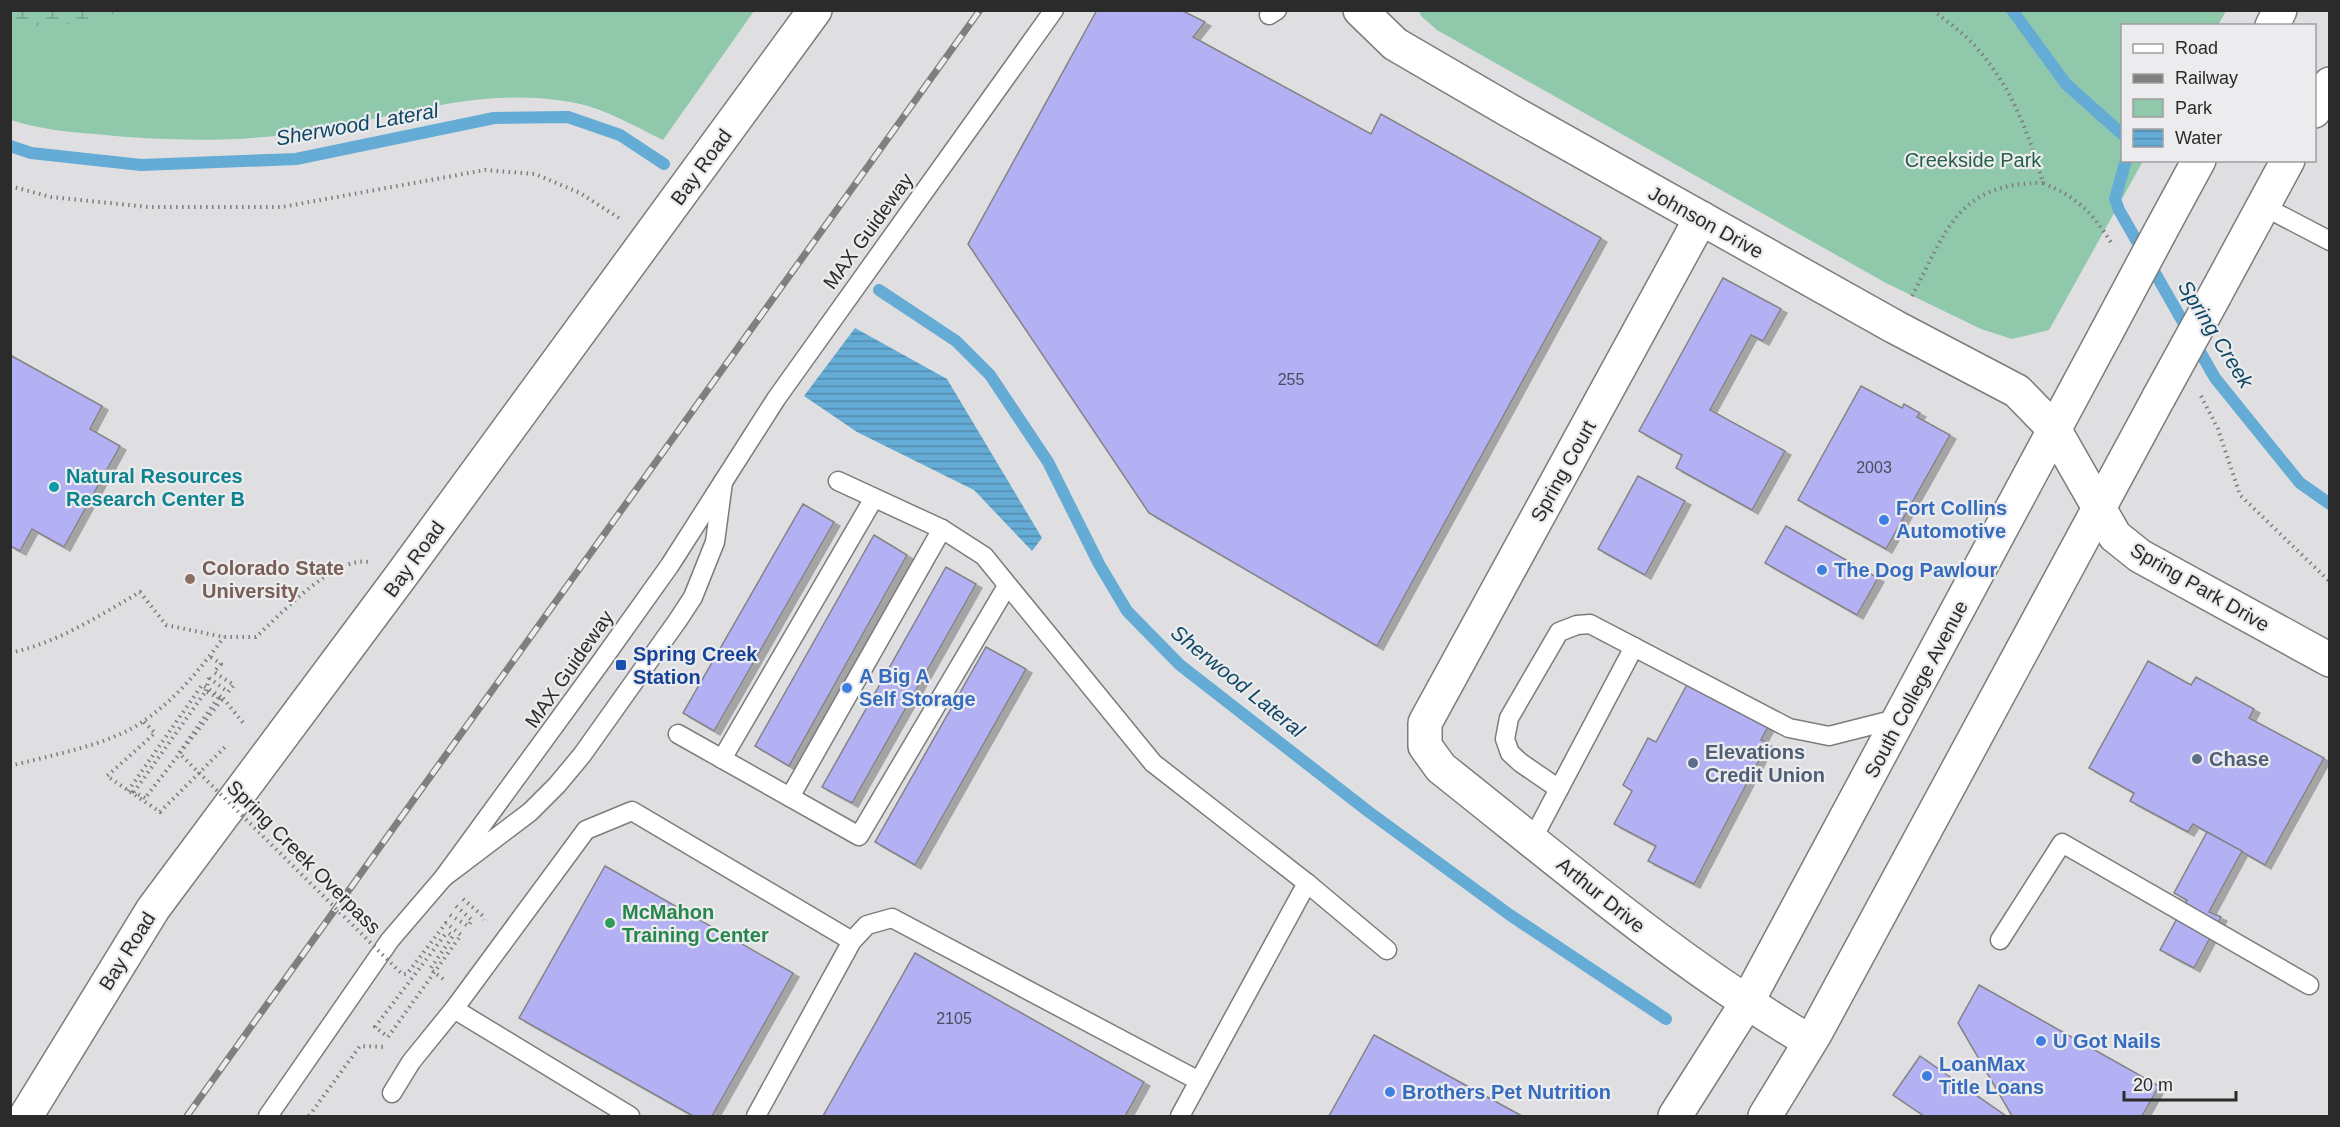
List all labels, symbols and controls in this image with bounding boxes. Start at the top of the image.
legend [2121,24,2316,162]
text: Road [2175,38,2218,58]
text: Railway [2175,68,2238,88]
water label: Sherwood Lateral [274,98,441,150]
text: Park [2175,98,2213,118]
street label: Bay Road [666,125,736,209]
text: Water [2175,128,2222,148]
park label: Creekside Park [1905,149,2042,171]
street label: MAX Guideway [819,169,917,293]
street label: Johnson Drive [1645,181,1767,263]
water label: Spring Creek [2174,276,2259,393]
house number: 255 [1278,371,1304,388]
street label: Spring Court [1526,416,1600,525]
house number: 2003 [1856,459,1892,476]
place label: Natural Resources Research Center B [66,465,245,510]
marker: Natural Resources Research Center B [47,480,61,494]
place label: Fort Collins Automotive [1896,497,2007,542]
marker: Fort Collins Automotive [1877,513,1891,527]
street label: Bay Road [379,517,449,601]
street label: Spring Park Drive [2127,538,2273,636]
place label: Colorado State University [202,557,344,602]
place label: The Dog Pawlour [1834,559,1998,581]
marker: The Dog Pawlour [1815,563,1829,577]
marker: Colorado State University [183,572,197,586]
street label: South College Avenue [1860,597,1972,781]
street label: MAX Guideway [520,606,618,732]
water label: Sherwood Lateral [1167,620,1310,743]
place label: Spring Creek Station [633,643,758,688]
marker: Spring Creek Station [614,658,628,672]
place label: A Big A Self Storage [859,665,976,710]
marker: A Big A Self Storage [840,681,854,695]
place label: Elevations Credit Union [1705,741,1825,786]
place label: Chase [2209,748,2269,770]
marker: Chase [2190,752,2204,766]
marker: Elevations Credit Union [1686,756,1700,770]
street label: Spring Creek Overpass [223,776,385,938]
street label: Arthur Drive [1553,853,1649,937]
place label: McMahon Training Center [622,901,769,946]
street label: Bay Road [94,908,160,994]
marker: McMahon Training Center [603,916,617,930]
house number: 2105 [936,1010,972,1027]
place label: U Got Nails [2053,1030,2161,1052]
marker: U Got Nails [2034,1034,2048,1048]
place label: LoanMax Title Loans [1939,1053,2044,1098]
scale bar [2124,1064,2236,1102]
marker: LoanMax Title Loans [1920,1069,1934,1083]
text: 20 m [2133,1075,2173,1095]
place label: Brothers Pet Nutrition [1402,1081,1611,1103]
marker: Brothers Pet Nutrition [1383,1085,1397,1099]

